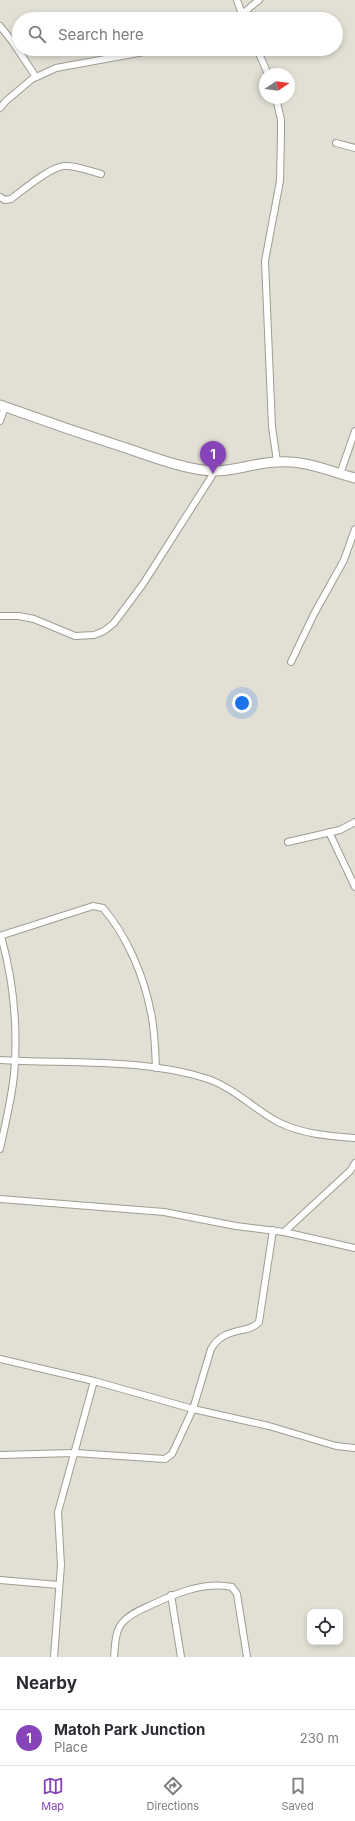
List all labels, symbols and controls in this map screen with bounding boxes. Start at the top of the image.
search box [12,12,343,56]
icon: search [26,23,48,45]
text: Search here [58,25,144,44]
north arrow [259,68,295,104]
pin: 1 [200,441,226,474]
your location [232,693,252,713]
map controls [307,1609,343,1645]
button: locate [307,1609,343,1645]
text: Nearby [16,1673,77,1693]
text: Matoh Park Junction [54,1720,205,1739]
text: 1 [26,1730,32,1746]
text: 230 m [300,1730,339,1746]
text: Place [54,1739,88,1755]
tab: Map [41,1775,64,1813]
tab: Directions [147,1775,199,1813]
tab: Saved [282,1775,314,1813]

